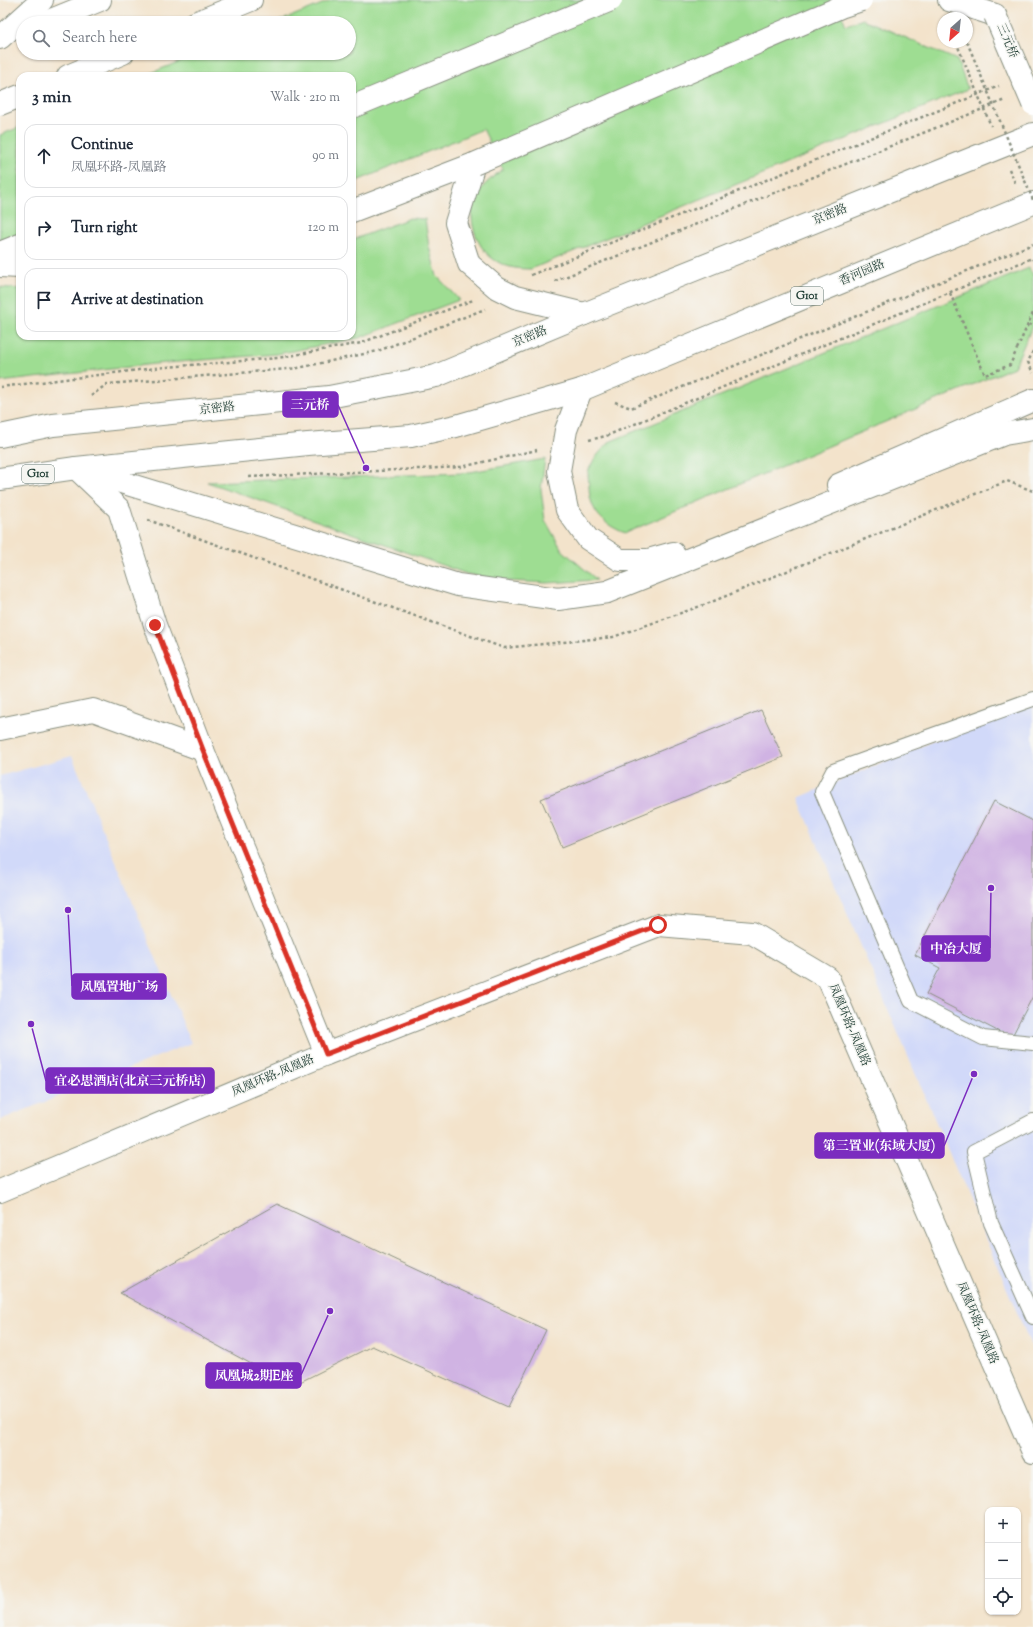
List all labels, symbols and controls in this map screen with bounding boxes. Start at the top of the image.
north arrow [937,12,973,48]
search box [16,16,356,60]
street label: 三元桥 [992,21,1022,61]
icon: search [30,27,52,49]
text: Search here [62,28,137,49]
text: 3 min [32,86,71,110]
text: Walk · 210 m [270,89,340,107]
text: Continue [71,135,133,156]
icon: ahead [33,145,55,167]
text: 90 m [312,147,339,165]
text: 凤凰环路-凤凰路 [71,159,166,177]
street label: 京密路 [810,200,850,230]
icon: right [33,217,55,239]
text: Turn right [71,218,137,239]
text: 120 m [308,219,339,237]
street label: 香河园路 [836,255,888,291]
road number: G101 [791,287,823,305]
icon: arrive [33,289,55,311]
text: Arrive at destination [71,290,204,311]
street label: 京密路 [510,322,550,352]
callout: 三元桥 [283,392,338,417]
text: 三元桥 [290,397,330,415]
street label: 京密路 [198,398,236,420]
road number: G101 [22,465,54,483]
route end [146,616,164,634]
route start [649,916,667,934]
callout: 中冶大厦 [922,936,990,961]
text: 中冶大厦 [930,941,982,959]
callout: 凤凰置地广场 [72,974,166,999]
text: 凤凰置地广场 [80,979,158,997]
street label: 凤凰环路-凤凰路 [824,981,874,1069]
street label: 凤凰环路-凤凰路 [229,1051,317,1101]
callout: 宜必思酒店(北京三元桥店) [46,1068,214,1093]
text: 宜必思酒店(北京三元桥店) [54,1073,206,1091]
callout: 第三置业(东域大厦) [815,1133,944,1158]
text: 第三置业(东域大厦) [823,1138,935,1156]
street label: 凤凰环路-凤凰路 [952,1279,1002,1367]
callout: 凤凰城2期E座 [206,1363,301,1388]
text: 凤凰城2期E座 [215,1368,293,1386]
map controls [985,1507,1021,1615]
button: + [985,1507,1021,1543]
button: − [985,1543,1021,1579]
button: locate [985,1579,1021,1615]

